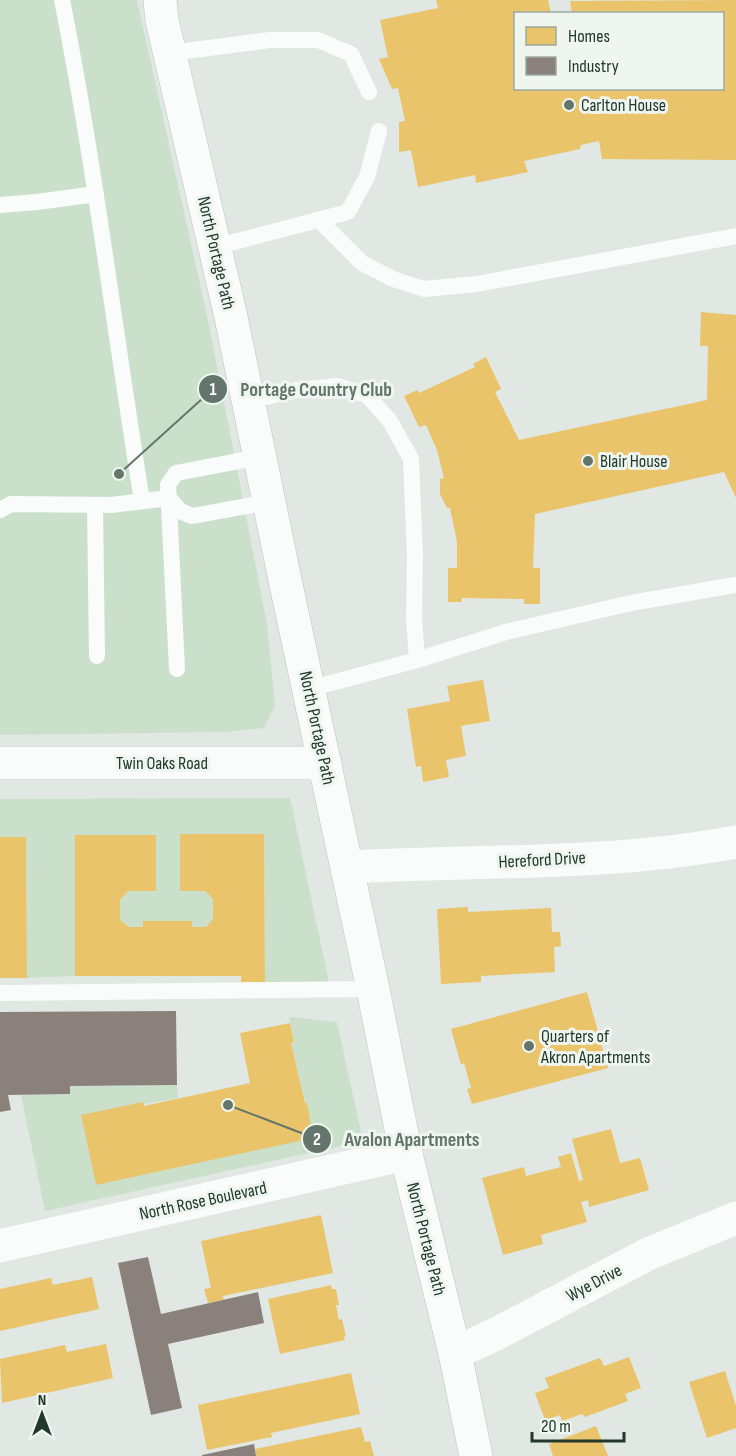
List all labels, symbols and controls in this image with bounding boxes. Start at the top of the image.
legend [514,12,724,90]
text: Homes [568,26,610,47]
text: Industry [568,56,619,77]
place label: Carlton House [581,95,666,116]
marker: Carlton House [562,98,576,112]
street label: North Portage Path [193,194,239,312]
callout: Portage Country Club [198,370,404,408]
text: Portage Country Club [240,378,392,402]
text: 1 [209,379,217,400]
place label: Blair House [600,451,668,472]
marker: Blair House [581,454,595,468]
street label: North Portage Path [295,669,339,787]
street label: Twin Oaks Road [116,753,208,774]
street label: Hereford Drive [498,847,586,873]
place label: Quarters of Akron Apartments [540,1026,650,1068]
marker: Quarters of Akron Apartments [522,1039,536,1053]
callout: Avalon Apartments [302,1120,491,1158]
text: Avalon Apartments [344,1128,480,1152]
text: 2 [313,1129,321,1150]
street label: North Rose Boulevard [137,1177,269,1225]
street label: North Portage Path [402,1180,450,1298]
street label: Wye Drive [563,1260,625,1306]
north arrow [12,1384,72,1444]
text: N [38,1391,46,1410]
scale bar [532,1405,624,1443]
text: 20 m [541,1416,571,1437]

